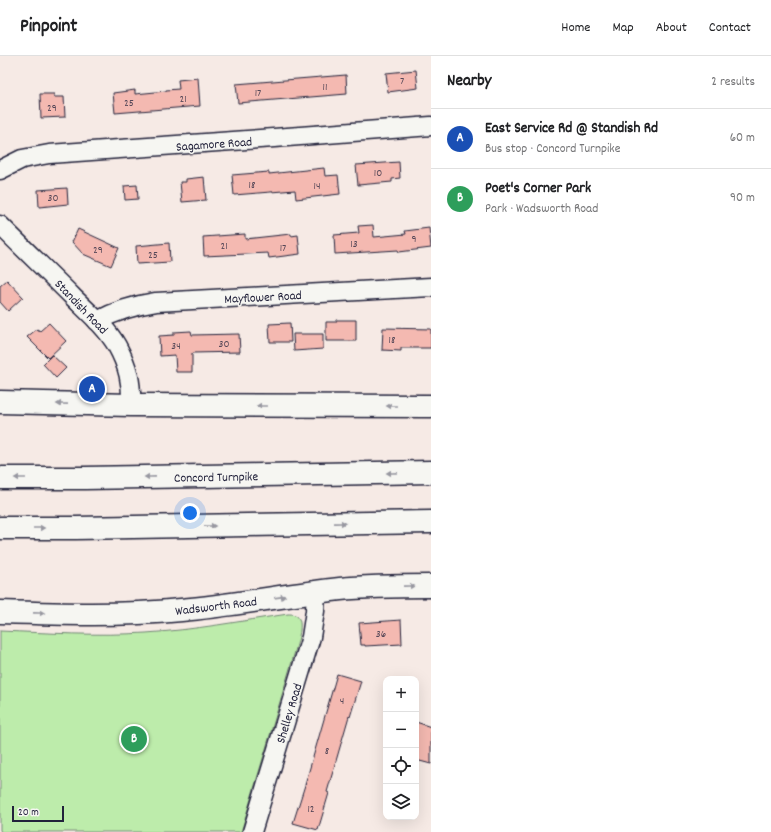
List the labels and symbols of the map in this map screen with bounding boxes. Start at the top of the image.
house number: 7 [400,74,404,90]
house number: 11 [323,80,327,96]
house number: 17 [255,86,261,102]
house number: 21 [179,92,187,108]
house number: 25 [124,96,134,112]
house number: 29 [47,101,57,117]
street label: Sagamore Road [176,133,253,158]
house number: 10 [374,166,382,182]
house number: 18 [249,178,255,194]
house number: 14 [314,179,320,195]
house number: 30 [48,191,58,207]
house number: 9 [411,232,417,248]
house number: 13 [350,237,358,253]
house number: 21 [220,239,228,255]
house number: 17 [280,241,286,257]
house number: 29 [93,243,103,259]
house number: 25 [148,248,158,264]
street label: Standish Road [49,276,111,339]
street label: Mayflower Road [224,287,302,310]
house number: 18 [389,333,395,349]
house number: 30 [219,337,229,353]
house number: 34 [171,339,181,355]
pin: A [79,374,105,404]
one-way arrow [55,401,68,407]
one-way arrow [255,403,268,409]
one-way arrow [385,403,398,409]
street label: Concord Turnpike [174,468,259,489]
one-way arrow [386,469,398,476]
one-way arrow [143,474,156,480]
one-way arrow [13,475,26,481]
your location [180,503,200,523]
one-way arrow [334,520,347,526]
one-way arrow [204,522,216,529]
one-way arrow [33,525,46,531]
one-way arrow [403,583,416,589]
street label: Wadsworth Road [174,593,258,622]
one-way arrow [274,594,286,600]
one-way arrow [33,610,45,617]
house number: 36 [376,627,386,643]
street label: Shelley Road [272,681,309,746]
house number: 4 [340,694,344,710]
pin: B [121,724,147,754]
house number: 8 [325,744,329,760]
house number: 12 [307,802,315,818]
scale bar [12,804,64,823]

